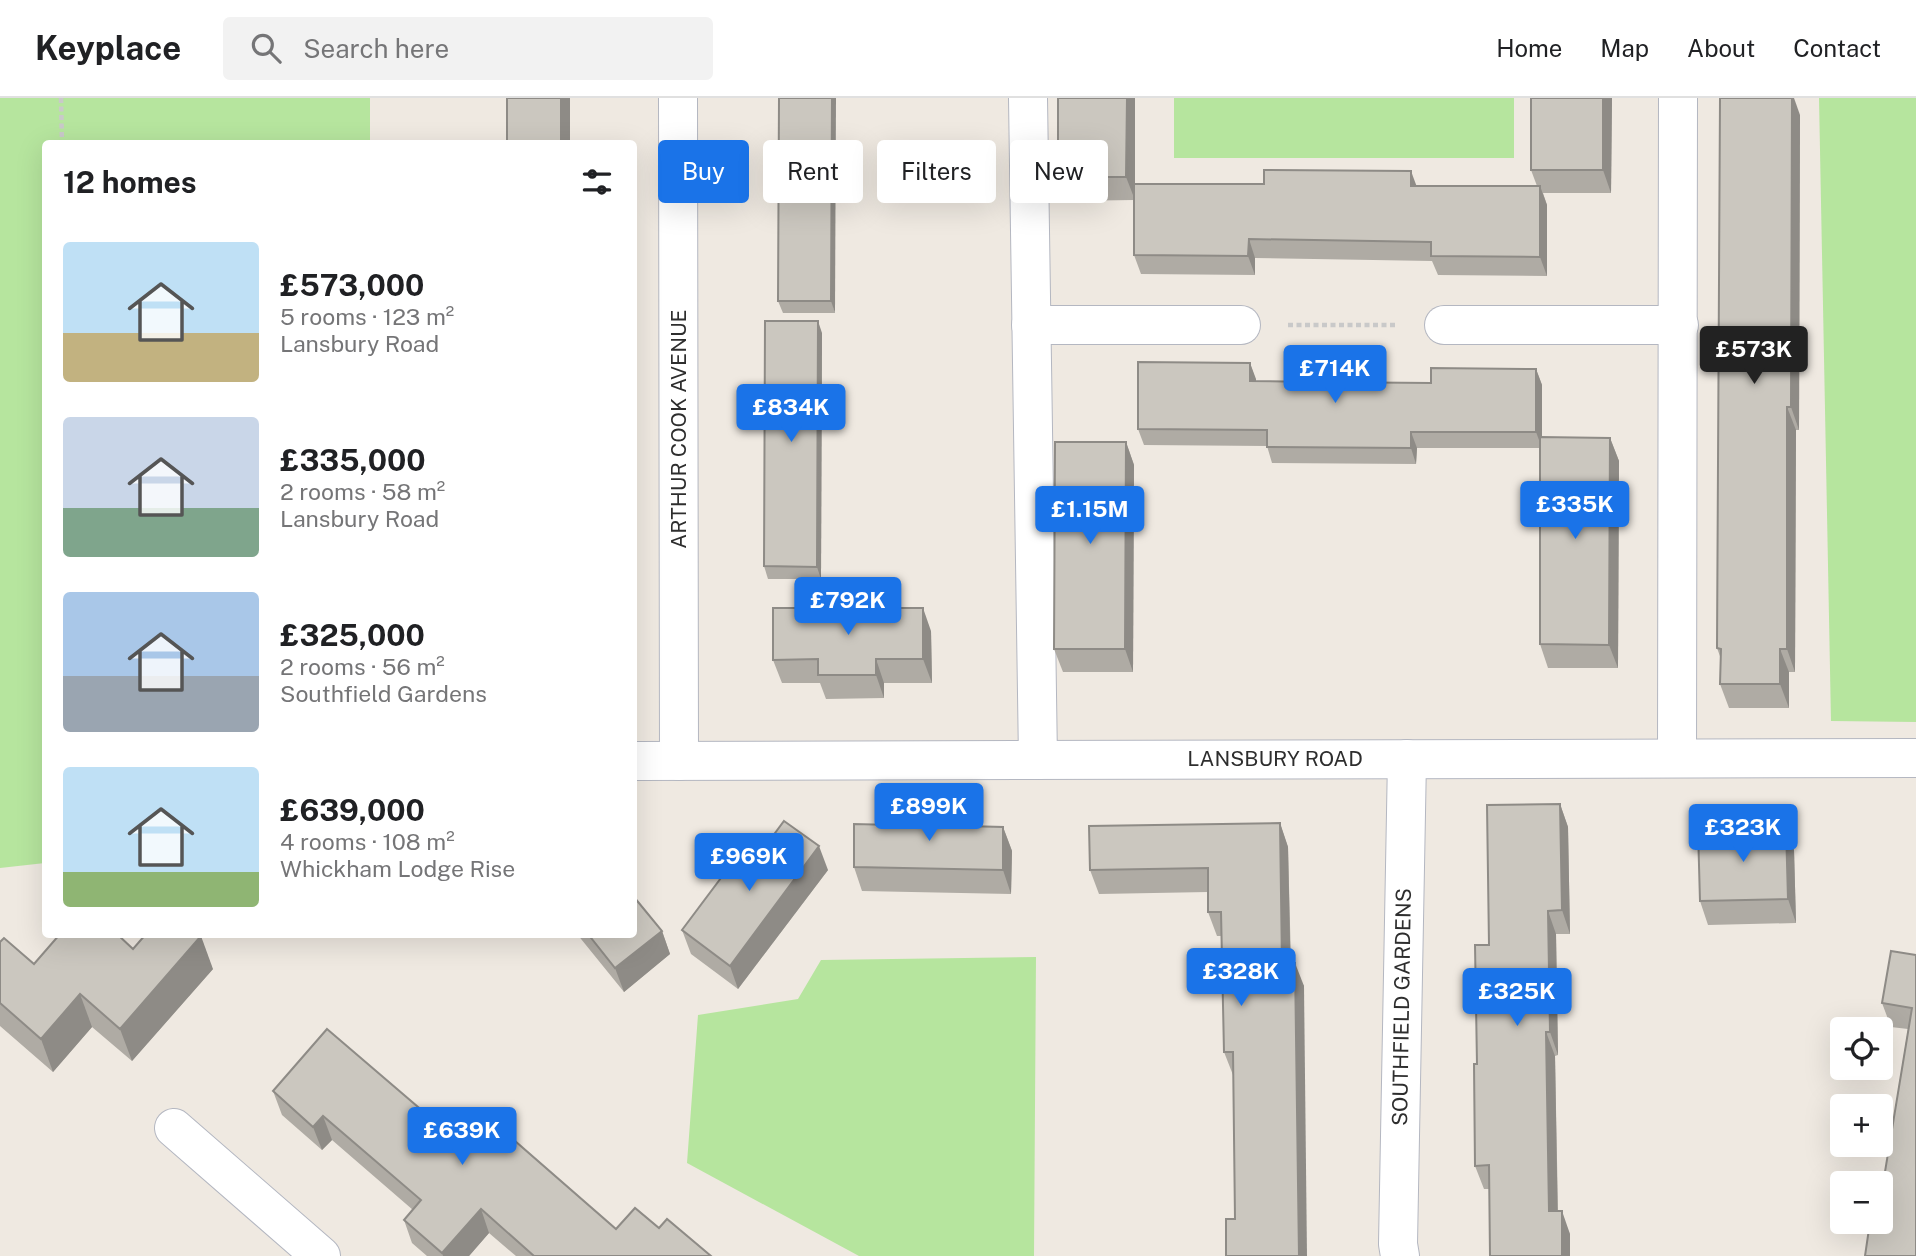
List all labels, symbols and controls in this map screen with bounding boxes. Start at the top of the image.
search box [223,17,713,80]
text: Keyplace [35,29,181,67]
icon: search [247,29,285,67]
text: Search here [303,33,449,64]
text: Home [1496,34,1562,62]
text: Map [1600,34,1649,62]
text: About [1687,34,1755,62]
text: Contact [1793,34,1881,62]
chip: Buy [658,140,749,203]
chip: Rent [763,140,863,203]
chip: Filters [877,140,996,203]
chip: New [1010,140,1108,203]
icon: filters [578,163,616,201]
text: 12 homes [63,164,197,200]
text: £573,000 [280,267,424,303]
icon: home [119,270,203,354]
text: 5 rooms · 123 m² [280,303,454,330]
street label: ARTHUR COOK AVENUE [666,309,691,549]
pin: £573K [1705,327,1803,386]
text: Lansbury Road [280,330,439,357]
text: £573K [1716,335,1792,362]
pin: £714K [1286,345,1384,405]
text: £714K [1300,354,1370,381]
pin: £834K [742,384,840,444]
text: £834K [752,393,830,420]
text: £335,000 [280,442,426,478]
icon: home [119,445,203,529]
text: 2 rooms · 58 m² [280,478,445,505]
pin: £335K [1526,482,1624,541]
pin: £1.15M [1033,486,1147,546]
text: £335K [1536,490,1614,517]
text: £1.15M [1051,495,1129,522]
text: Lansbury Road [280,505,439,532]
pin: £792K [799,578,897,637]
text: £792K [810,586,886,613]
text: £325,000 [280,617,425,653]
icon: home [119,620,203,704]
text: 2 rooms · 56 m² [280,653,445,680]
text: Southfield Gardens [280,680,487,707]
street label: LANSBURY ROAD [1187,746,1363,771]
pin: £899K [880,784,978,843]
text: £639,000 [280,792,425,828]
text: £899K [891,792,968,819]
icon: home [119,795,203,879]
pin: £323K [1694,804,1792,864]
text: £323K [1705,813,1781,840]
text: 4 rooms · 108 m² [280,828,455,855]
pin: £969K [700,834,798,893]
text: £969K [711,842,787,869]
text: Whickham Lodge Rise [280,855,515,882]
street label: SOUTHFIELD GARDENS [1387,888,1416,1126]
pin: £328K [1192,948,1290,1008]
text: £328K [1203,957,1279,984]
pin: £325K [1468,968,1566,1028]
text: £325K [1479,977,1555,1004]
map controls [1830,1017,1893,1234]
button: locate [1830,1017,1893,1080]
button: + [1830,1094,1893,1157]
pin: £639K [413,1108,511,1167]
text: £639K [424,1116,500,1143]
button: − [1830,1171,1893,1234]

